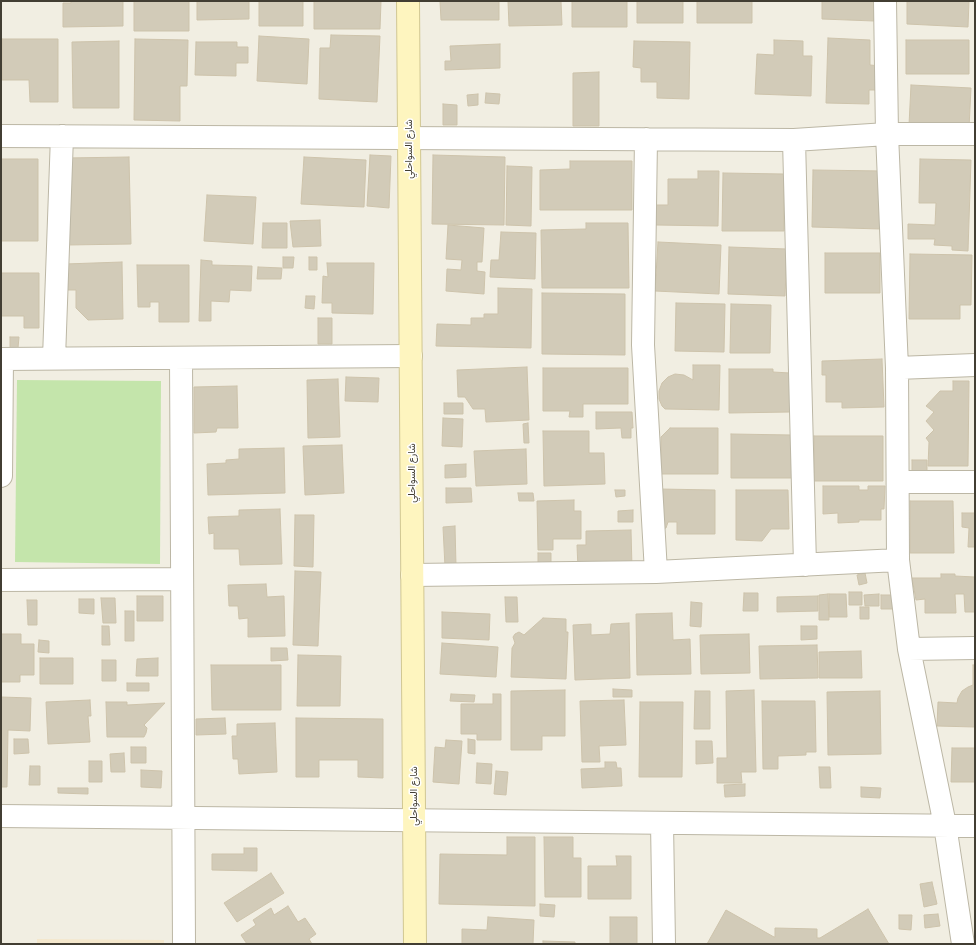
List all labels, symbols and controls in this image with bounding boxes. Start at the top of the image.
street label: شارع السواحلي [403,119,415,179]
street label: شارع السواحلي [406,443,418,503]
street label: شارع السواحلي [408,766,420,826]

